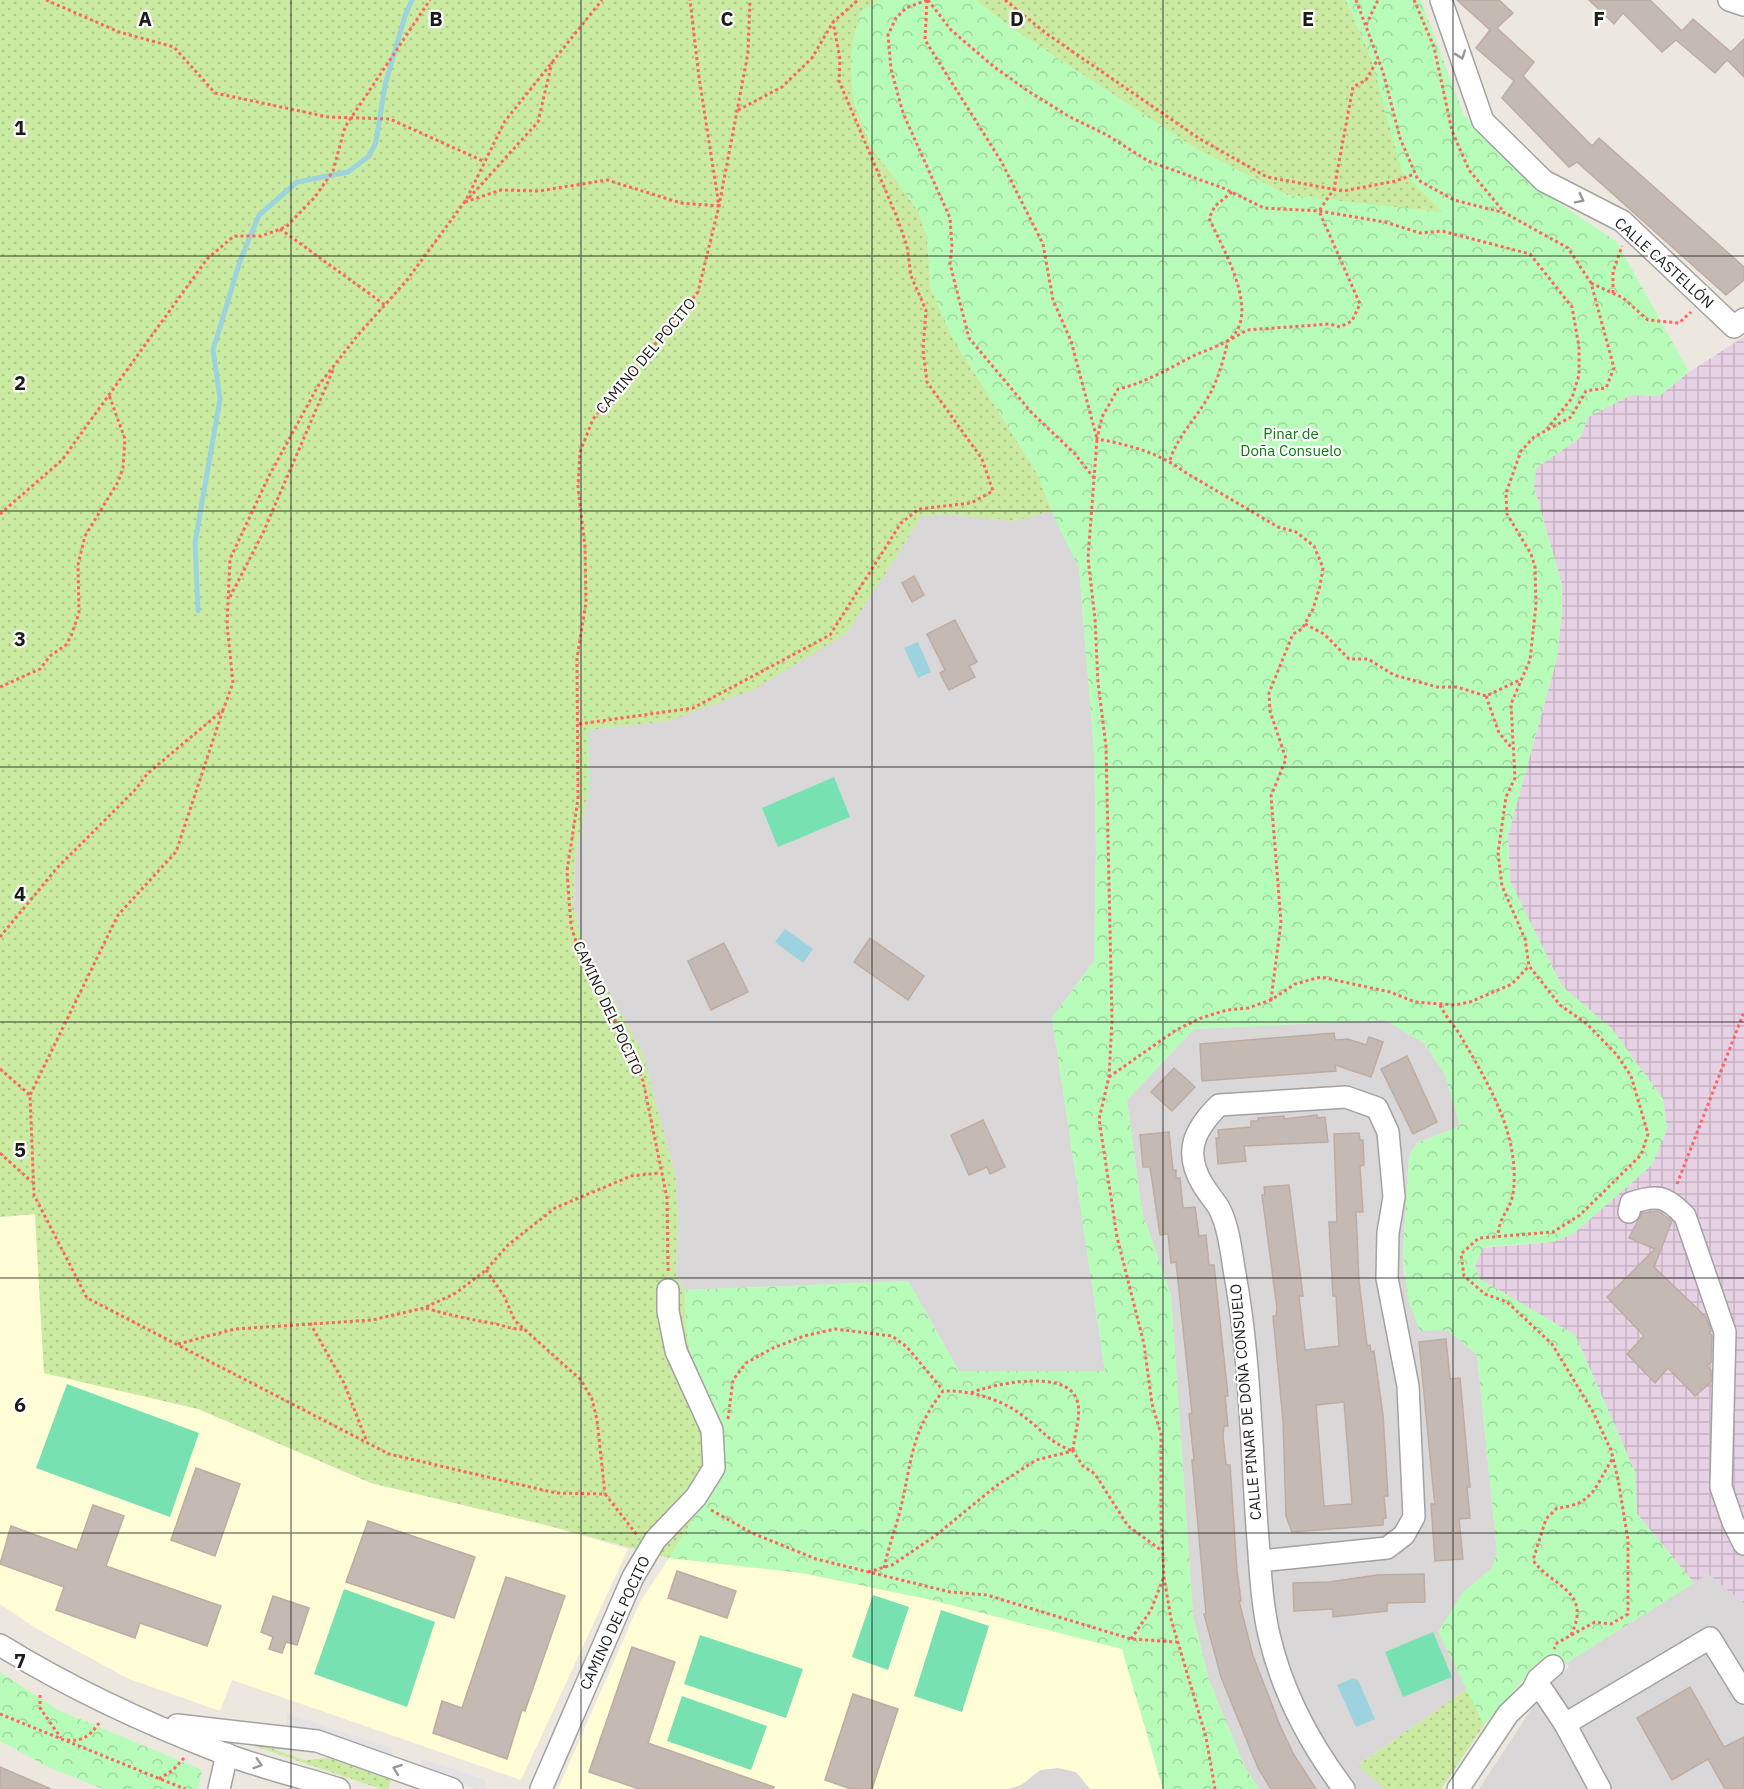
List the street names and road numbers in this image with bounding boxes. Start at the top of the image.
street label: CALLE CASTELLÓN [1611,213,1718,312]
street label: CAMINO DEL POCITO [592,294,700,418]
street label: CAMINO DEL POCITO [569,938,648,1078]
street label: CALLE PINAR DE DOÑA CONSUELO [1226,1283,1265,1521]
street label: CAMINO DEL POCITO [575,1553,654,1693]

